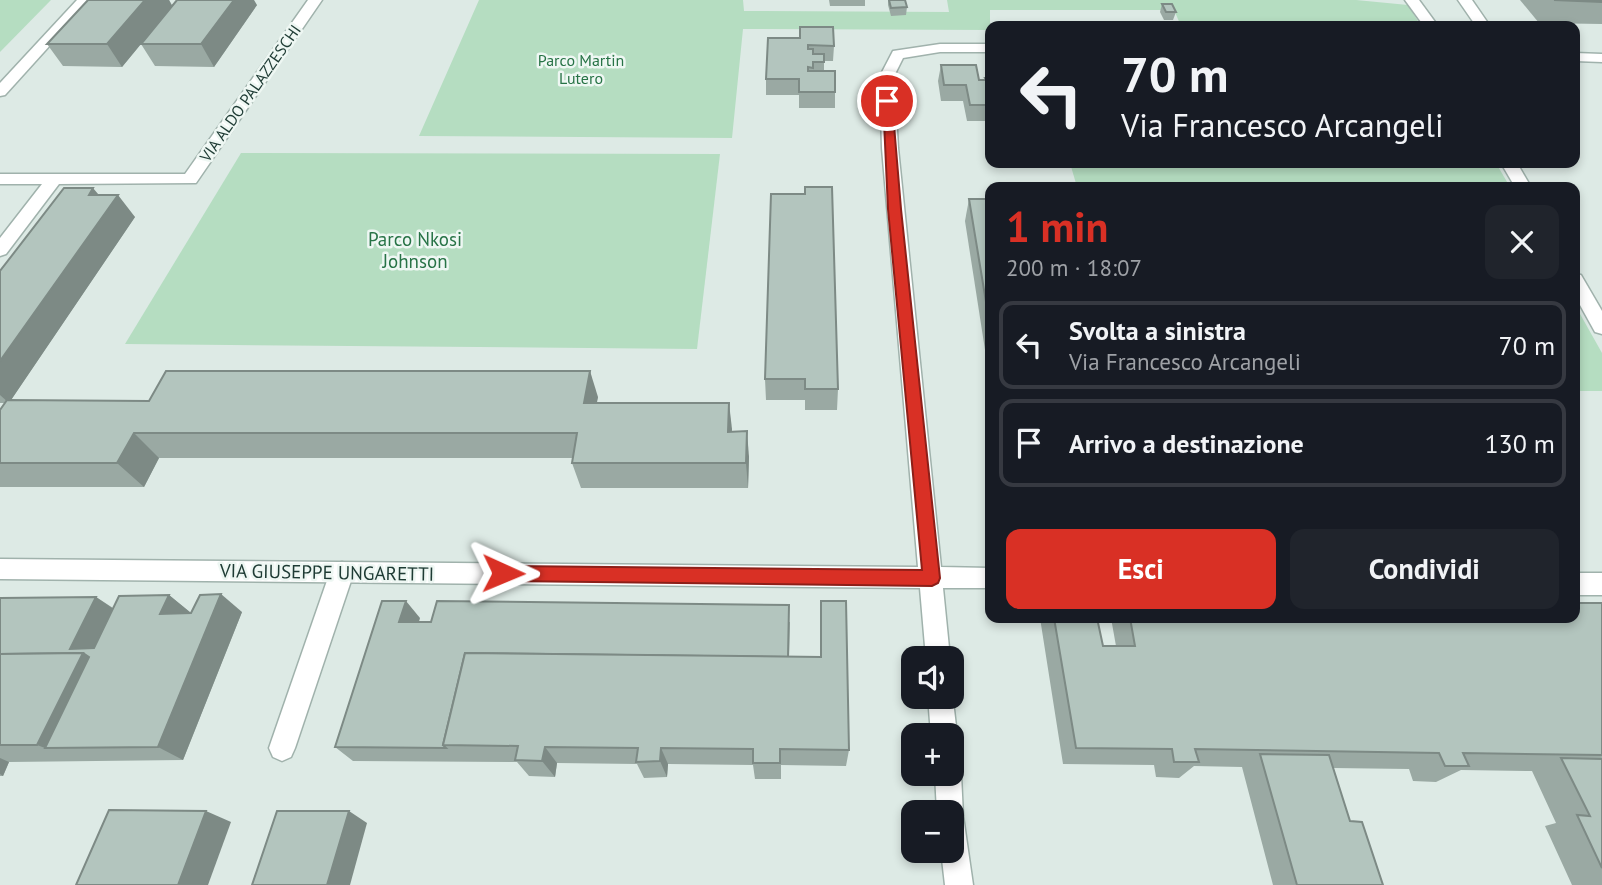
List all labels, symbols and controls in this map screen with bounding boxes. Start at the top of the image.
street label: VIA ALDO PALAZZESCHI [194,20,305,166]
text: 70 m [1121,42,1228,106]
icon: left [1006,49,1097,140]
park label: Parco Martin Lutero [538,50,624,88]
pin [857,71,917,131]
icon: arrive [868,82,906,120]
text: Via Francesco Arcangeli [1121,104,1444,146]
text: 1 min [1006,199,1108,254]
button: close [1485,205,1559,279]
park label: Parco Nkosi Johnson [368,227,462,273]
text: 200 m · 18:07 [1006,253,1142,282]
text: Svolta a sinistra [1069,314,1246,347]
icon: left [1010,326,1048,364]
text: 70 m [1499,329,1555,362]
text: Via Francesco Arcangeli [1069,347,1301,376]
icon: arrive [1010,424,1048,462]
text: Arrivo a destinazione [1069,427,1304,460]
text: 130 m [1484,427,1555,460]
button: Esci [1006,529,1276,609]
button: Condividi [1290,529,1559,609]
position arrow [466,536,540,610]
street label: VIA GIUSEPPE UNGARETTI [219,558,434,586]
map controls [901,646,964,863]
button: sound [901,646,964,709]
button: + [901,723,964,786]
button: − [901,800,964,863]

